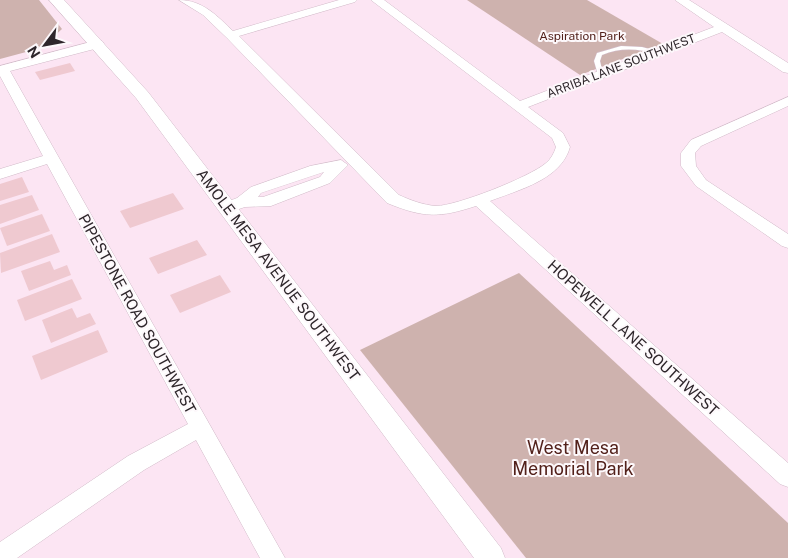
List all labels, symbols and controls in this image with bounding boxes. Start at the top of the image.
north arrow [20,20,70,70]
park label: Aspiration Park [539,29,625,43]
street label: ARRIBA LANE SOUTHWEST [545,31,697,101]
text: N [24,43,44,61]
street label: AMOLE MESA AVENUE SOUTHWEST [193,166,364,384]
street label: PIPESTONE ROAD SOUTHWEST [75,211,200,417]
street label: HOPEWELL LANE SOUTHWEST [544,256,722,419]
park label: West Mesa Memorial Park [512,437,634,479]

